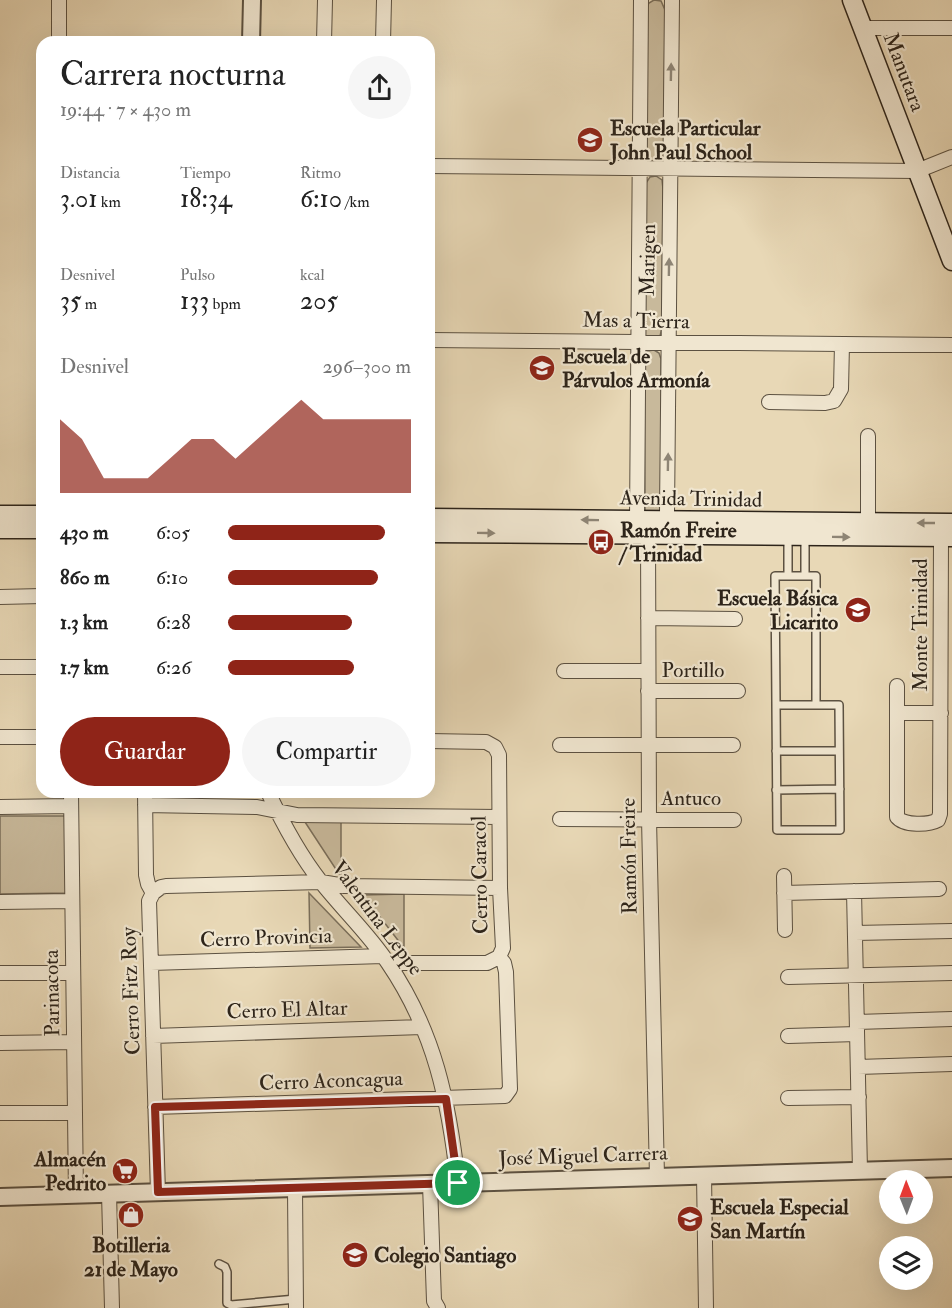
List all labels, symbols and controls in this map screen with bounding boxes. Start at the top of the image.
street label: Manutara [877,29,931,116]
text: Carrera nocturna [60,54,285,95]
button: share [348,56,411,119]
one-way arrow [666,62,676,81]
text: 19:44 · 7 × 430 m [60,97,191,122]
place label: Escuela Particular John Paul School [609,115,762,166]
school or university icon: Escuela Particular John Paul School [575,125,605,155]
text: Distancia [60,163,120,183]
text: Tiempo [180,163,231,183]
text: Ritmo [300,163,341,183]
text: 3.01 [60,183,97,215]
text: 18:34 [180,183,232,215]
text: 6:10 [300,183,342,215]
text: km [97,192,121,212]
text: /km [342,192,370,212]
street label: Marigen [634,224,662,296]
one-way arrow [664,257,674,276]
text: Desnivel [60,265,115,285]
text: Pulso [180,265,215,285]
text: kcal [300,265,325,285]
text: 35 [60,285,81,317]
text: 133 [180,285,209,317]
text: 205 [300,285,338,317]
text: m [81,294,97,314]
text: bpm [209,294,241,314]
street label: Mas a Tierra [582,307,690,335]
place label: Escuela de Párvulos Armonía [562,343,711,394]
school or university icon: Escuela de Párvulos Armonía [527,353,557,383]
text: Desnivel [60,354,129,379]
text: 296–300 m [323,354,411,379]
one-way arrow [663,452,672,471]
street label: Avenida Trinidad [619,484,763,514]
one-way arrow [580,515,599,525]
place label: Ramón Freire / Trinidad [618,517,737,568]
one-way arrow [916,518,935,528]
text: 430 m [60,520,108,545]
text: 6:05 [156,520,190,545]
bus stop icon: Ramón Freire / Trinidad [586,527,616,557]
one-way arrow [477,528,496,538]
one-way arrow [832,532,851,542]
street label: Monte Trinidad [907,558,934,692]
text: 860 m [60,565,109,590]
text: 6:10 [156,565,188,590]
place label: Escuela Básica Licarito [717,585,839,636]
school or university icon: Escuela Básica Licarito [843,595,873,625]
text: 1.3 km [60,610,108,635]
text: 6:28 [156,610,191,635]
text: 1.7 km [60,655,109,680]
text: 6:26 [156,655,191,680]
street label: Portillo [662,657,724,684]
button: Guardar [60,717,230,786]
button: Compartir [242,717,411,786]
street label: Antuco [660,785,721,812]
street label: Ramón Freire [614,797,644,915]
street label: Cerro Caracol [465,815,495,934]
street label: Valentina Leppe [325,855,429,981]
street label: Cerro Provincia [199,922,333,954]
street label: Cerro Fitz Roy [115,926,147,1056]
street label: Parinacota [38,949,66,1037]
street label: Cerro El Altar [226,994,348,1026]
street label: Cerro Aconcagua [259,1065,404,1097]
street label: José Miguel Carrera [497,1140,668,1172]
place label: Almacén Pedrito [33,1146,106,1197]
supermarket icon: Almacén Pedrito [110,1156,140,1186]
pin [432,1157,483,1208]
icon: arrive [441,1166,474,1199]
north arrow [879,1170,933,1224]
map controls [879,1170,933,1290]
place label: Escuela Especial San Martín [710,1194,849,1245]
shop icon: Botilleria 21 de Mayo [116,1200,146,1230]
school or university icon: Escuela Especial San Martín [675,1204,705,1234]
place label: Botilleria 21 de Mayo [84,1232,178,1283]
button: layers [879,1236,933,1290]
school or university icon: Colegio Santiago [340,1240,370,1270]
place label: Colegio Santiago [374,1242,516,1269]

